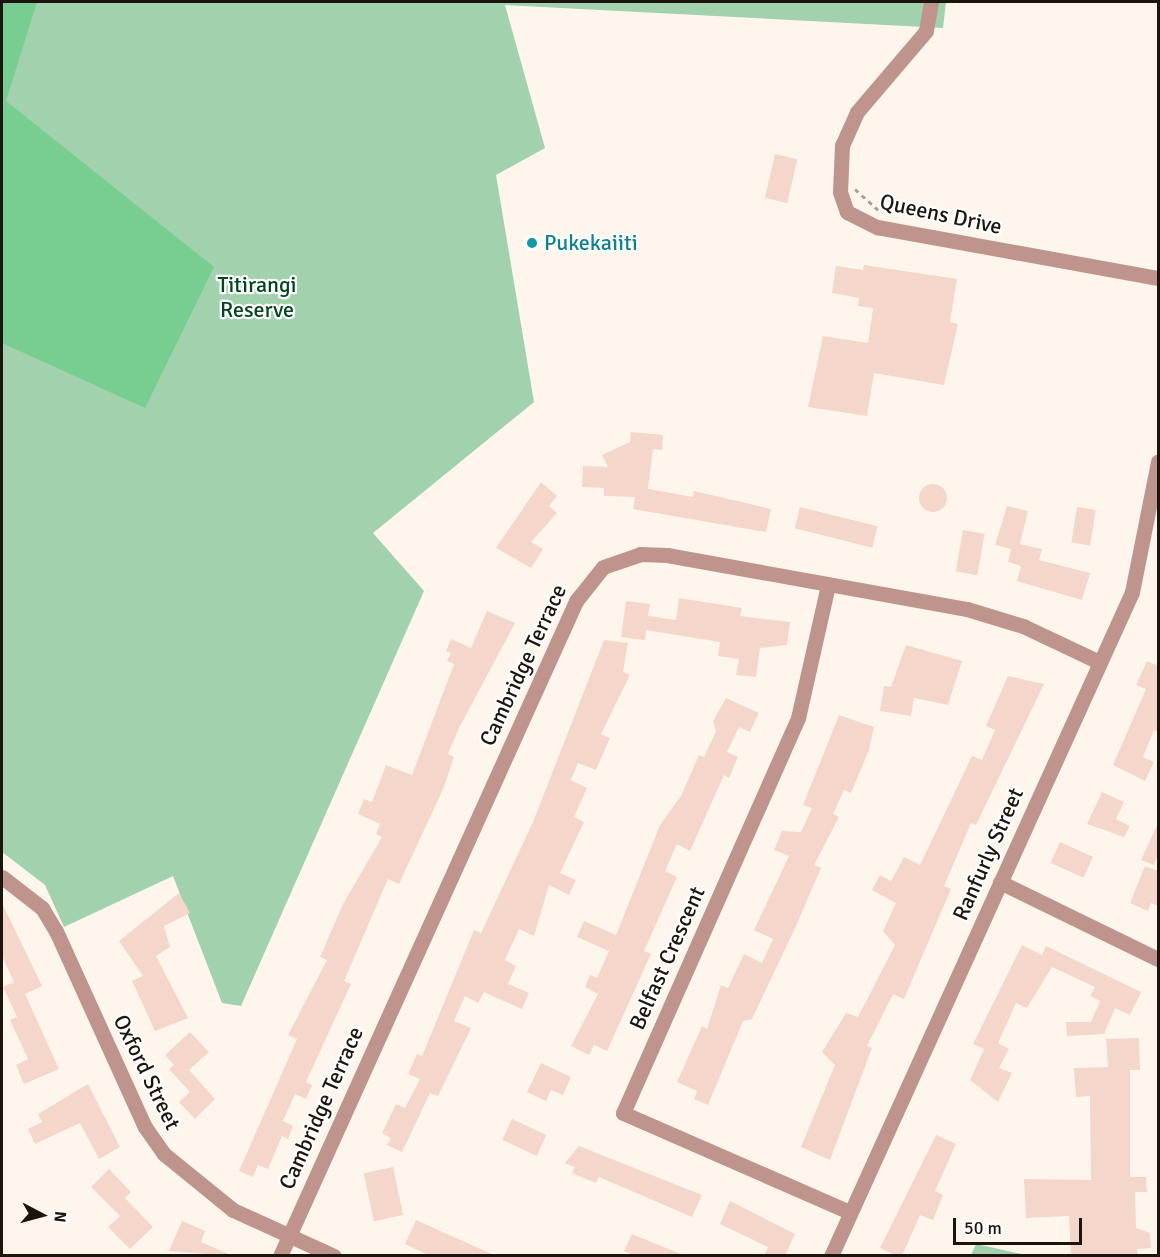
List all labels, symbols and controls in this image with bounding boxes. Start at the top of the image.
street label: Queens Drive [878,188,1004,240]
place label: Pukekaiiti [544,230,638,256]
marker: Pukekaiiti [525,236,539,250]
park label: Titirangi Reserve [217,271,297,322]
street label: Cambridge Terrace [474,580,572,750]
street label: Ranfurly Street [947,784,1029,924]
street label: Belfast Crescent [624,882,710,1034]
street label: Oxford Street [108,1010,186,1134]
street label: Cambridge Terrace [273,1023,369,1193]
north arrow [12,1185,72,1245]
scale bar [956,1206,1085,1244]
text: N [49,1210,70,1223]
text: 50 m [964,1217,1002,1239]

